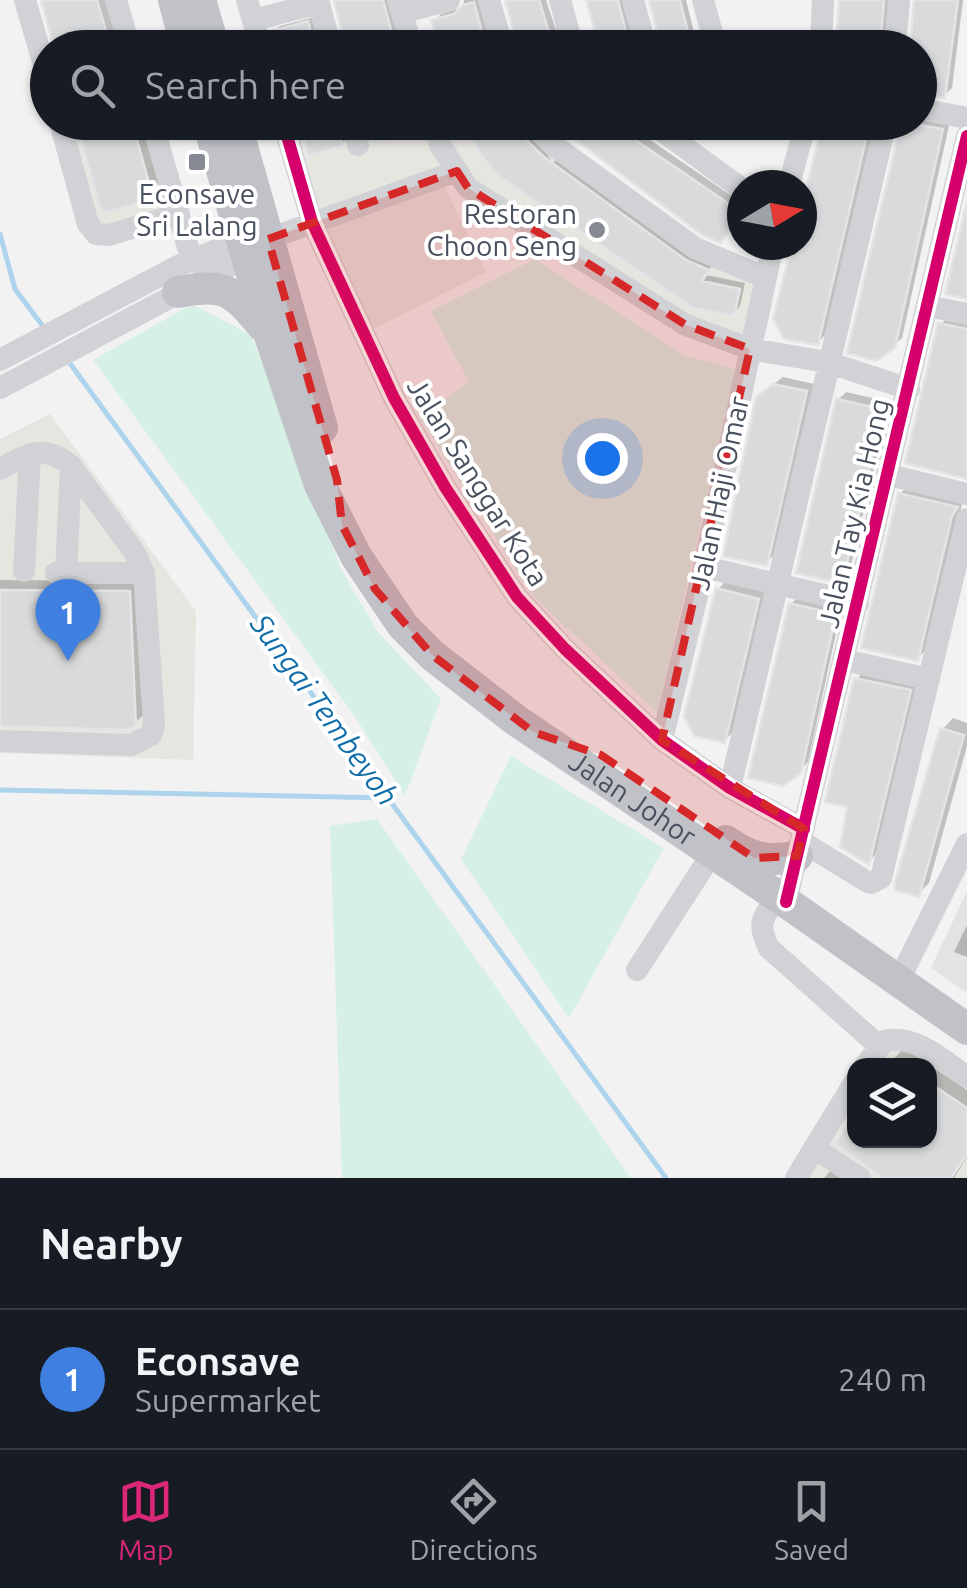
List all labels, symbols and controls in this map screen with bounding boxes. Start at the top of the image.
search box [30,30,937,140]
icon: search [65,58,120,113]
text: Search here [145,64,346,106]
marker: Econsave Sri Lalang [186,151,208,173]
north arrow [727,170,817,260]
place label: Econsave Sri Lalang [136,178,258,241]
place label: Restoran Choon Seng [426,198,577,261]
marker: Restoran Choon Seng [586,219,608,241]
street label: Jalan Sanggar Kota [402,372,555,591]
street label: Jalan Haji Omar [683,393,754,593]
street label: Jalan Tay Kia Hong [812,395,895,631]
your location [577,433,628,484]
pin: 1 [36,578,100,661]
water label: Sungai Tembeyoh [243,606,406,812]
street label: Jalan Johor [564,745,702,852]
map controls [847,1058,937,1148]
button: layers [847,1058,937,1148]
text: Nearby [40,1220,183,1267]
text: Econsave [135,1340,300,1382]
text: 1 [63,1361,82,1397]
text: 240 m [838,1361,927,1397]
text: Supermarket [135,1382,321,1418]
tab: Map [118,1474,173,1565]
tab: Directions [410,1474,538,1565]
tab: Saved [774,1474,849,1565]

